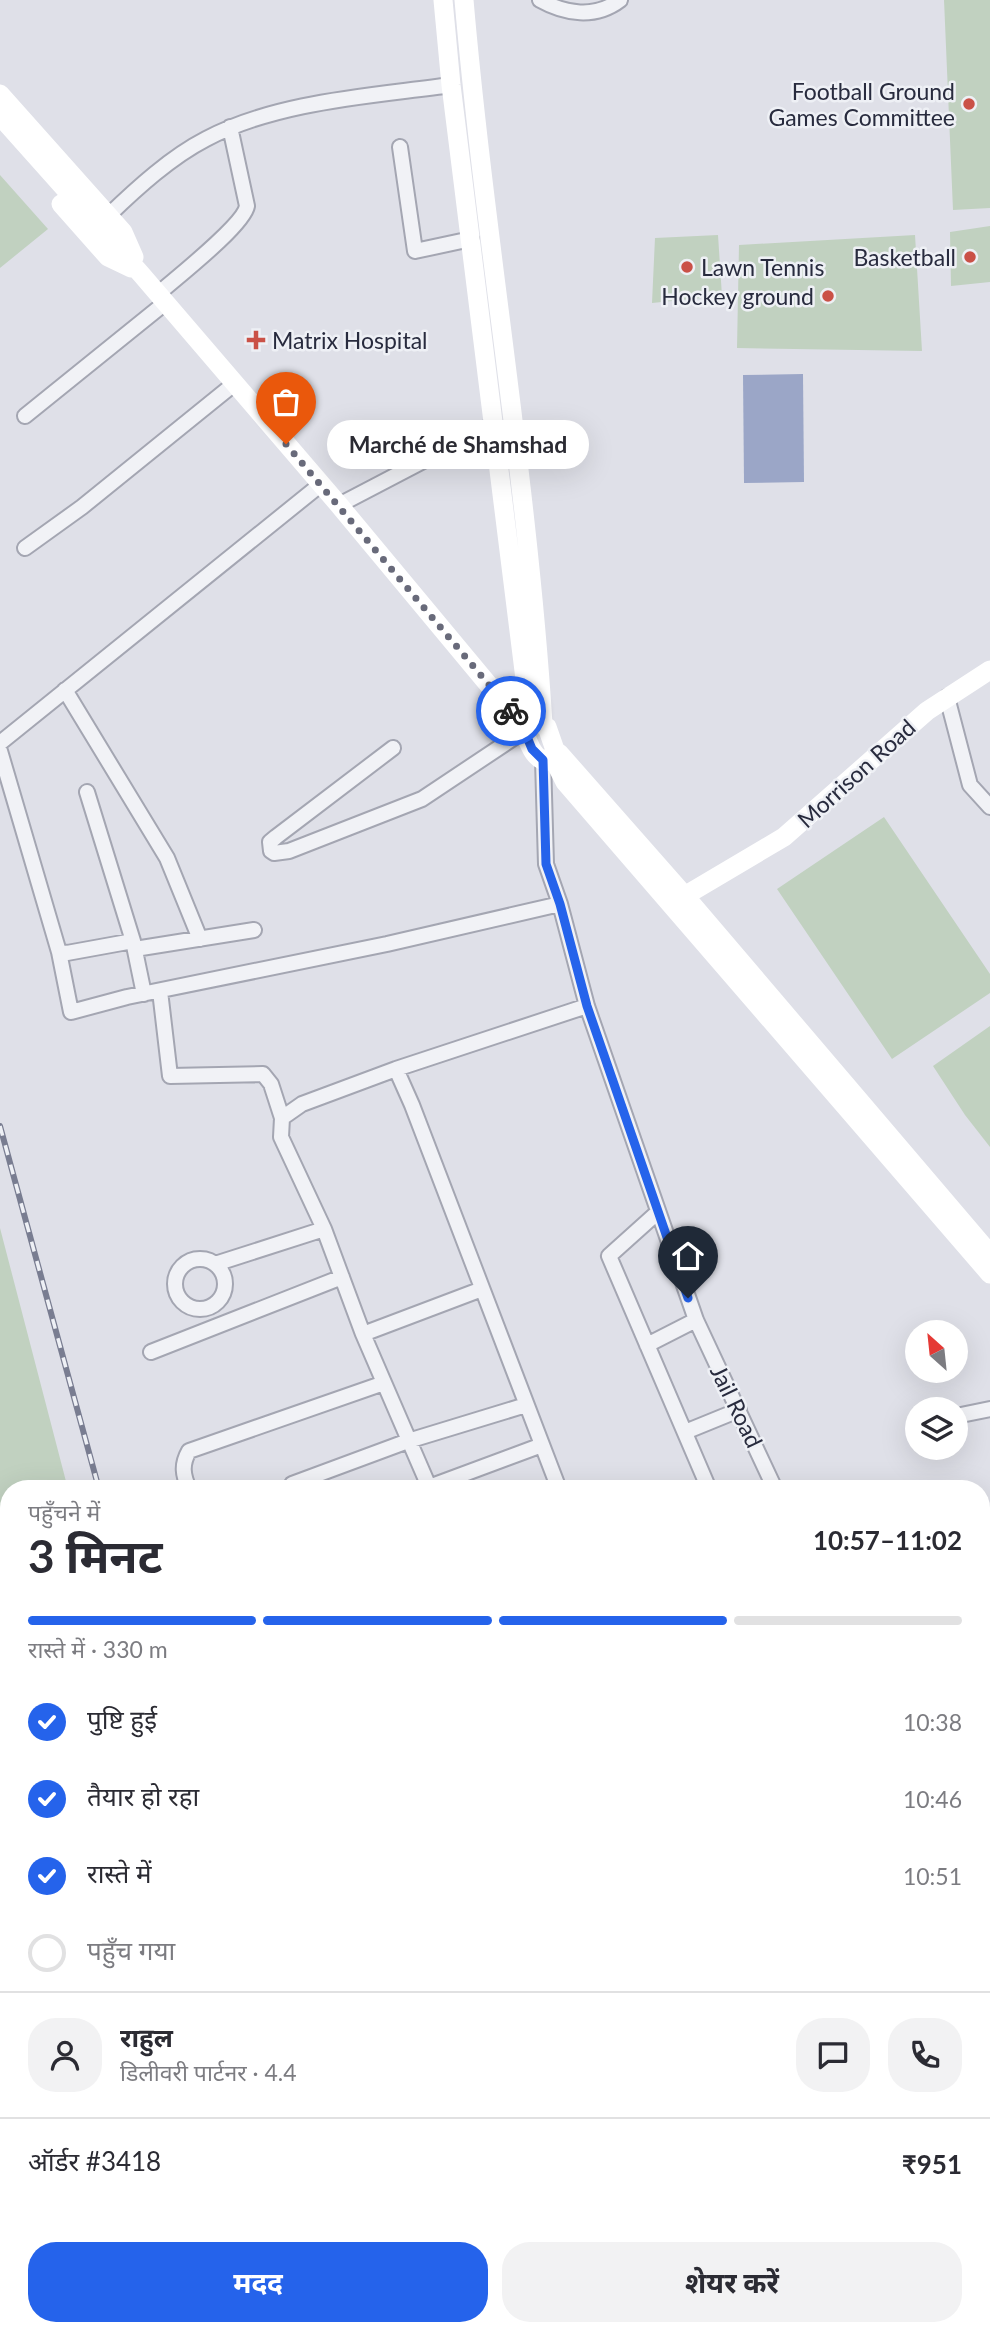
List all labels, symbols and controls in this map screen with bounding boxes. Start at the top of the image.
place label: Football Ground Games Committee [768,77,955,131]
marker: Football Ground Games Committee [961,96,977,112]
place label: Basketball [853,243,956,271]
marker: Basketball [962,249,978,265]
place label: Lawn Tennis [701,253,824,281]
marker: Lawn Tennis [679,259,695,275]
place label: Hockey ground [661,282,814,310]
marker: Hockey ground [820,288,836,304]
place label: Matrix Hospital [272,326,428,354]
marker: Matrix Hospital [246,330,266,350]
pin [256,372,316,444]
icon: bag [267,383,305,421]
callout: Marché de Shamshad [328,420,590,468]
text: Marché de Shamshad [349,430,567,458]
courier [476,676,546,746]
icon: bike [492,692,530,730]
street label: Morrison Road [791,713,921,833]
pin [658,1226,718,1298]
icon: home [669,1237,707,1275]
north arrow [905,1320,968,1382]
map controls [905,1320,968,1460]
street label: Jail Road [705,1360,769,1452]
button: layers [905,1397,968,1460]
text: पहुँचने में [28,1498,100,1526]
text: 10:57–11:02 [813,1524,962,1556]
text: 3 मिनट [28,1528,162,1583]
text: रास्ते में · 330 m [28,1635,168,1663]
icon: check [28,1703,66,1741]
text: पुष्टि हुई [87,1703,157,1735]
text: 10:38 [903,1708,962,1736]
icon: check [28,1780,66,1818]
text: तैयार हो रहा [87,1780,199,1812]
text: 10:46 [903,1785,962,1813]
icon: check [28,1857,66,1895]
text: रास्ते में [87,1857,152,1889]
text: 10:51 [903,1862,962,1890]
text: पहुँच गया [87,1934,175,1966]
button: person [28,2018,102,2092]
button: chat [796,2018,870,2092]
button: phone [888,2018,962,2092]
text: राहुल [120,2021,173,2053]
text: डिलीवरी पार्टनर · 4.4 [120,2058,297,2086]
text: ऑर्डर #3418 [28,2145,161,2177]
text: ₹951 [902,2148,962,2180]
button: मदद [28,2242,488,2322]
button: शेयर करें [502,2242,962,2322]

